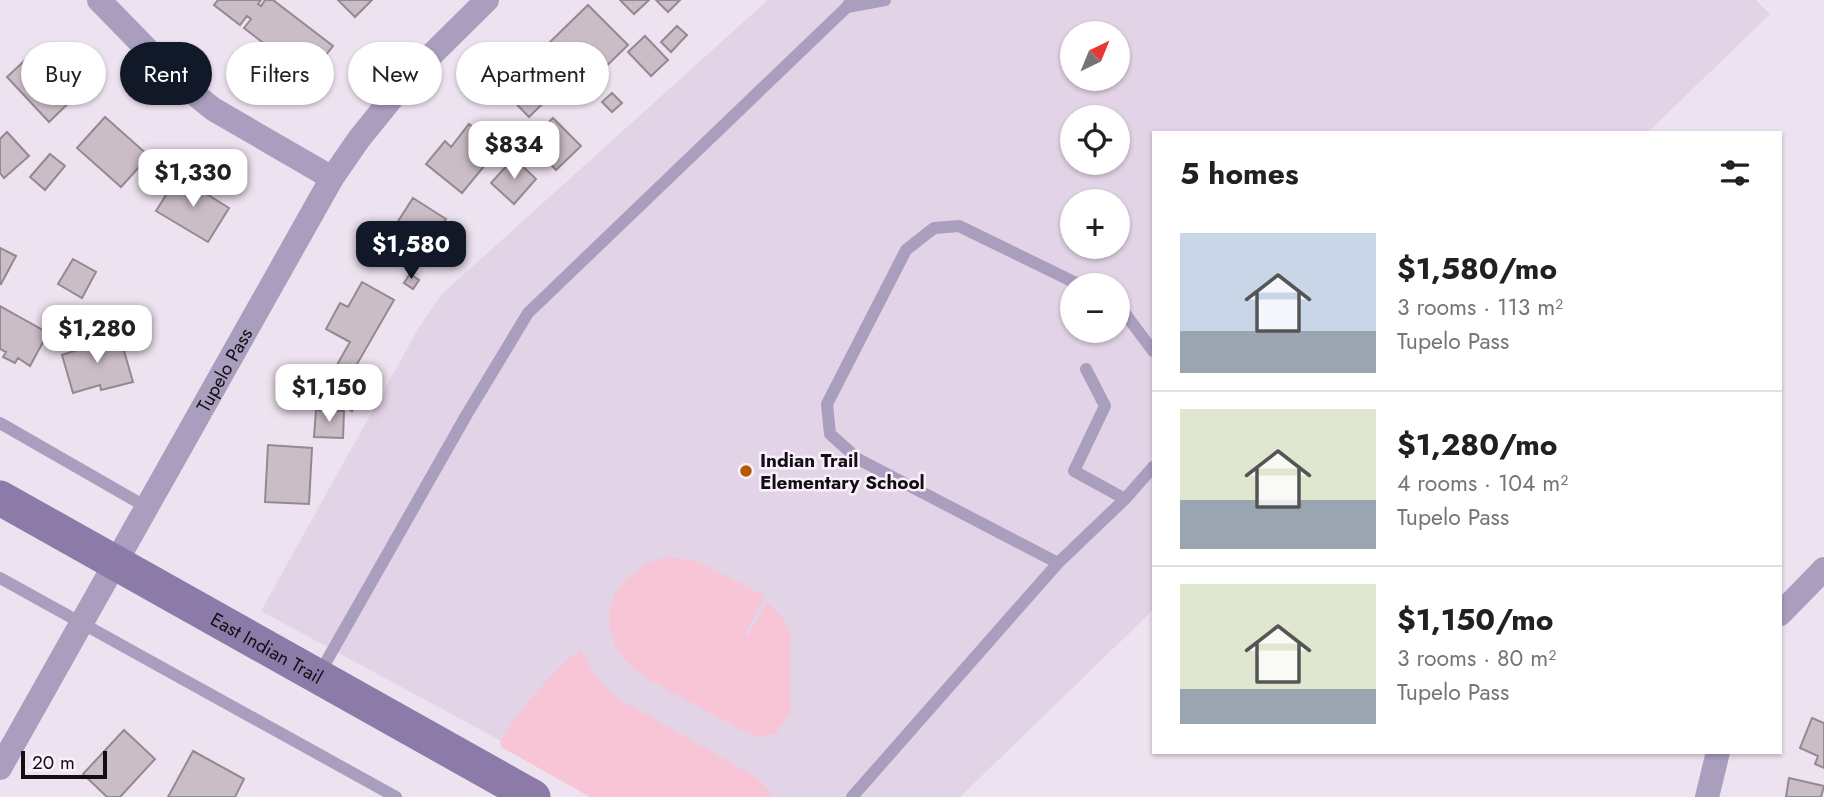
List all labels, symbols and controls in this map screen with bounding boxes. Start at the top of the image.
north arrow [1060,21,1130,91]
map controls [1060,21,1130,343]
chip: Buy [21,42,106,105]
chip: Rent [120,42,212,105]
chip: Filters [226,42,334,105]
chip: New [348,42,442,105]
chip: Apartment [456,42,609,105]
button: locate [1060,105,1130,175]
pin: $834 [473,122,555,181]
text: $834 [484,127,544,161]
pin: $1,330 [136,150,250,209]
text: 5 homes [1180,152,1299,195]
icon: filters [1716,154,1754,192]
text: $1,330 [154,155,232,189]
button: + [1060,189,1130,259]
pin: $1,580 [354,222,468,281]
text: $1,580 [372,227,450,261]
text: $1,580/mo [1397,247,1557,290]
icon: home [1236,261,1320,345]
button: − [1060,273,1130,343]
text: 3 rooms · 113 m² [1397,290,1563,324]
pin: $1,280 [40,306,154,365]
text: $1,280 [58,311,136,345]
street label: Tupelo Pass [190,322,259,417]
text: Tupelo Pass [1397,324,1509,358]
pin: $1,150 [272,364,386,424]
text: $1,150 [291,370,367,404]
text: $1,280/mo [1397,423,1557,466]
icon: home [1236,437,1320,521]
place label: Indian Trail Elementary School [760,447,925,496]
marker: Indian Trail Elementary School [738,463,754,479]
text: 4 rooms · 104 m² [1397,466,1568,500]
text: Tupelo Pass [1397,500,1509,534]
text: $1,150/mo [1397,598,1554,641]
street label: East Indian Trail [206,605,328,690]
icon: home [1236,612,1320,696]
text: 3 rooms · 80 m² [1397,641,1556,675]
text: Tupelo Pass [1397,675,1509,709]
scale bar [21,748,107,780]
text: 20 m [32,749,75,776]

